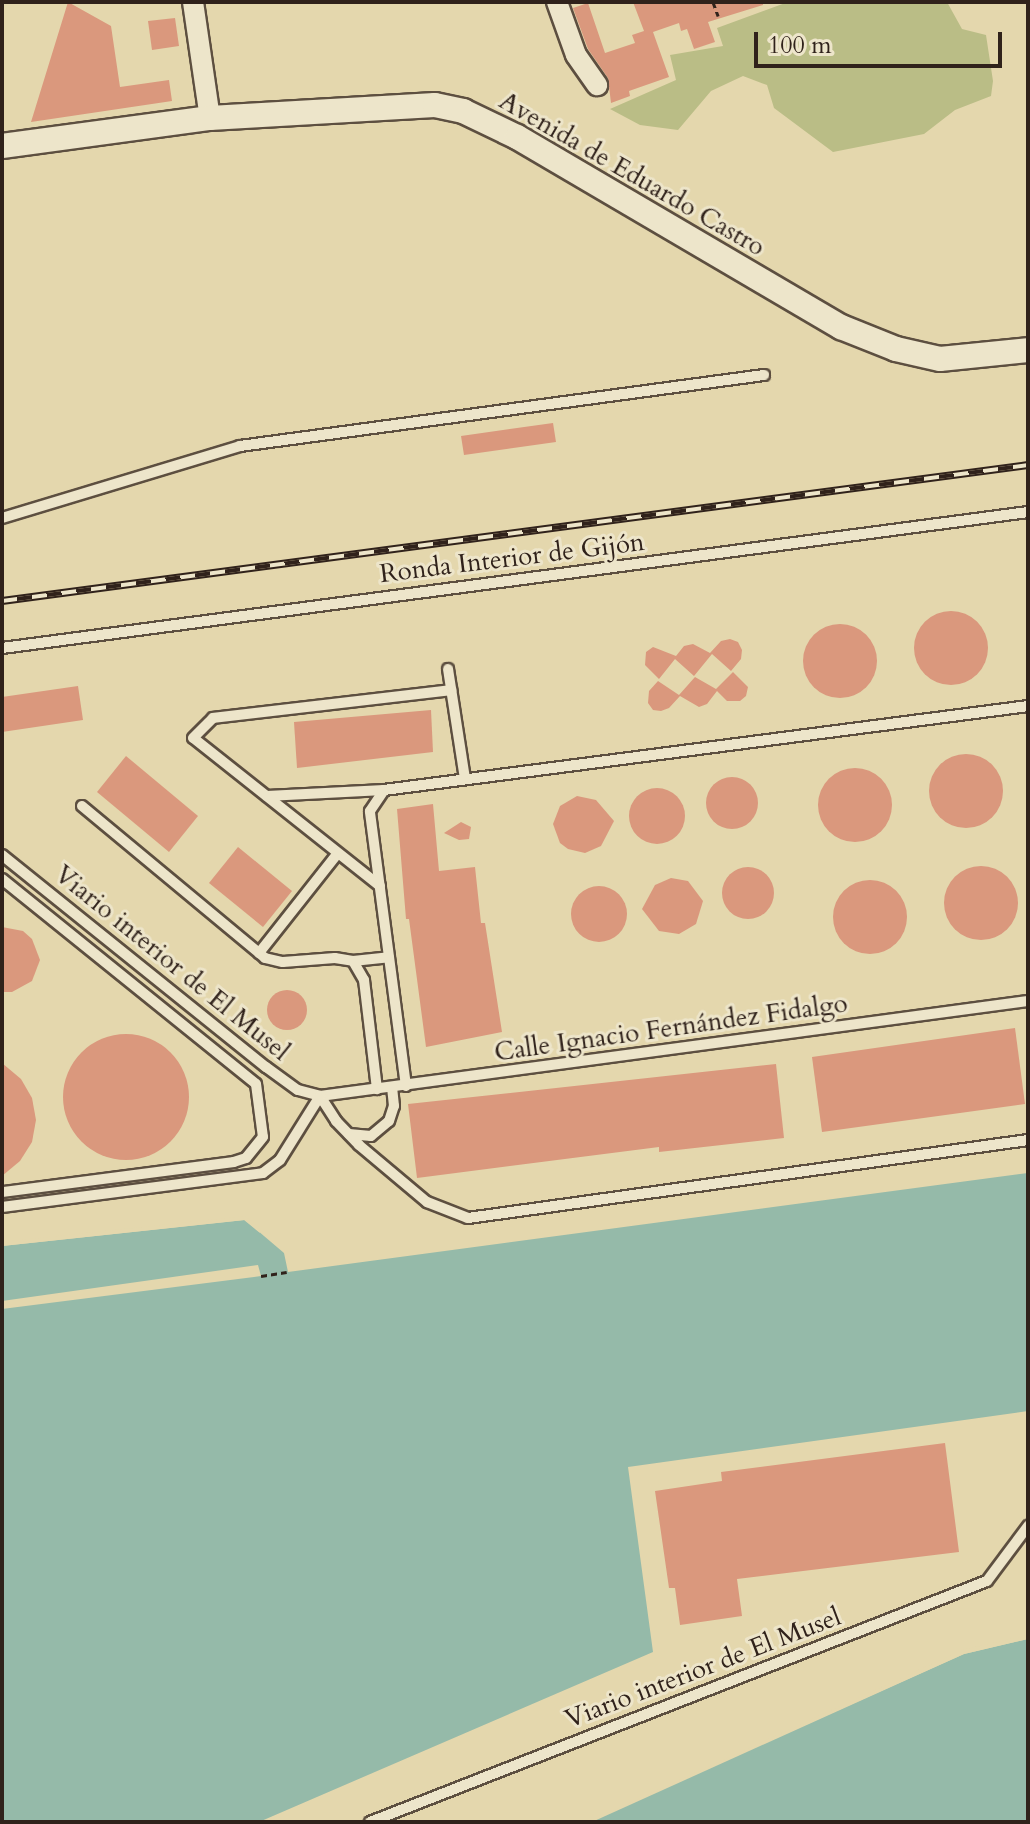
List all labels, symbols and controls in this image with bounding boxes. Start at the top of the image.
scale bar [758,16,1006,66]
text: 100 m [768,29,832,62]
street label: Avenida de Eduardo Castro [494,85,770,263]
street label: Ronda Interior de Gijón [378,526,646,590]
street label: Viario interior de El Musel [48,859,296,1067]
street label: Calle Ignacio Fernández Fidalgo [492,988,850,1068]
street label: Viario interior de El Musel [561,1601,845,1735]

